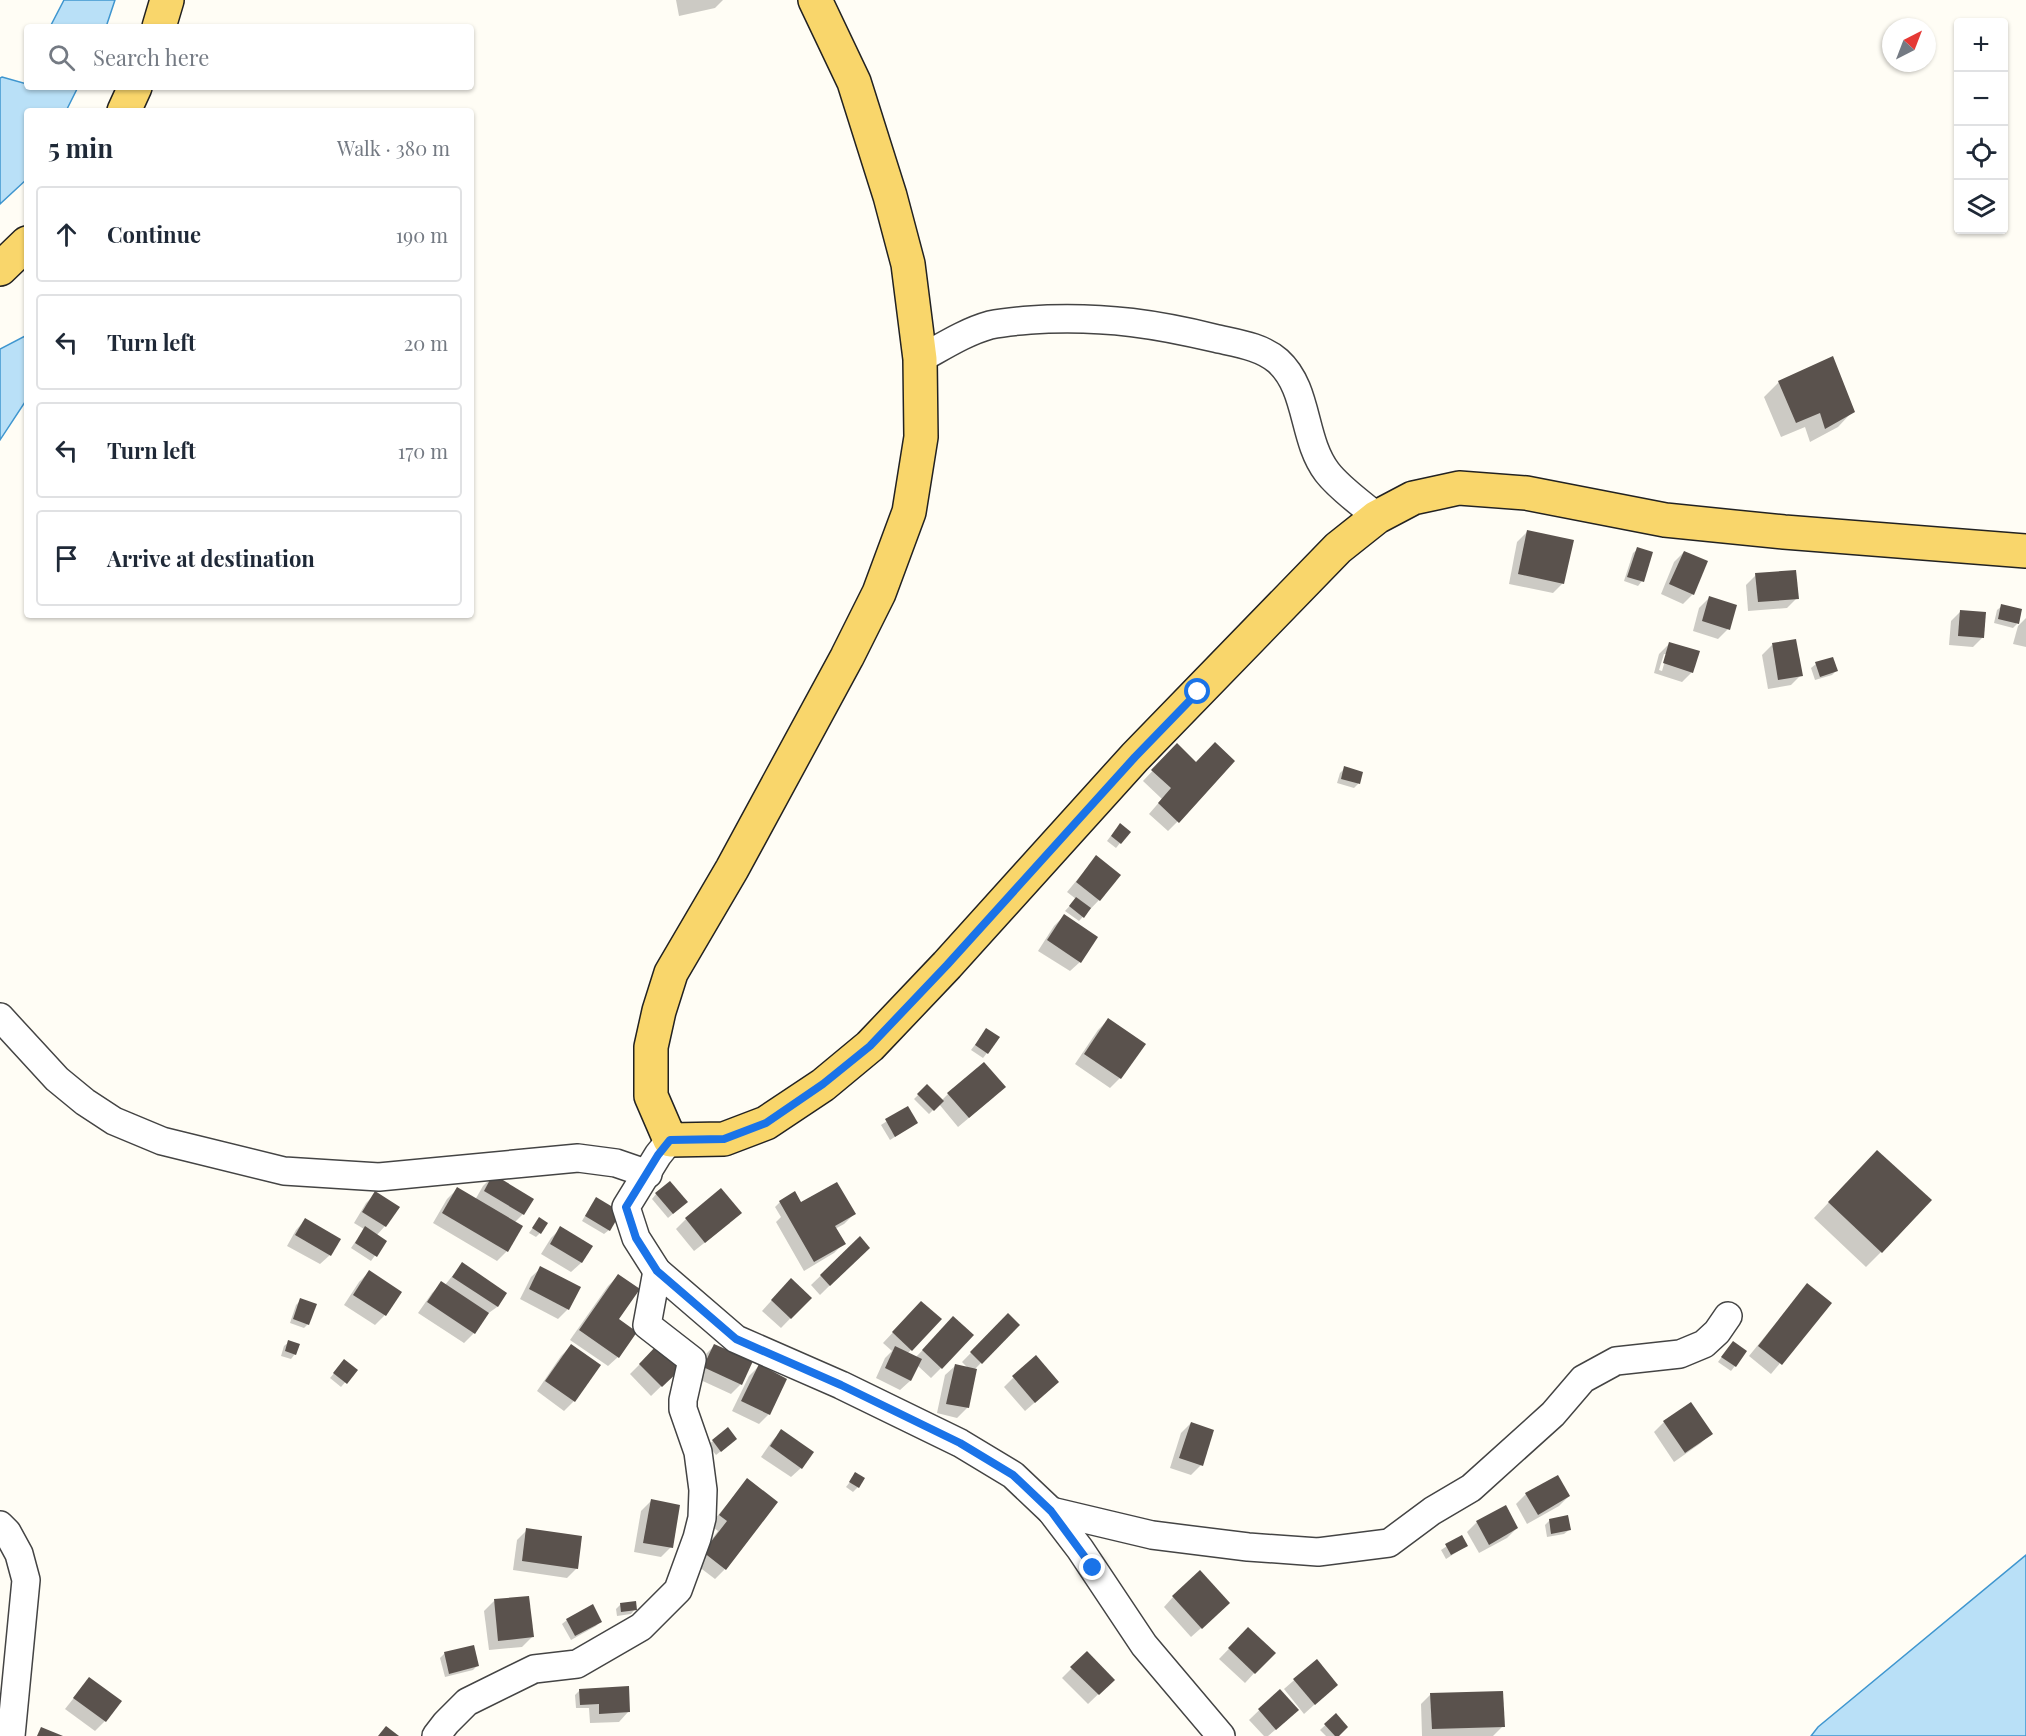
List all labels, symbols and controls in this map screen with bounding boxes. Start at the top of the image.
north arrow [1882,18,1936,72]
map controls [1954,18,2008,234]
button: + [1954,18,2008,72]
search box [24,24,474,90]
icon: search [45,41,78,74]
text: Search here [93,42,209,72]
button: − [1954,72,2008,126]
button: locate [1954,126,2008,180]
text: 5 min [48,130,113,165]
text: Walk · 380 m [337,134,450,161]
button: layers [1954,180,2008,234]
icon: ahead [50,218,83,251]
text: Continue [107,219,201,249]
text: 190 m [396,221,448,248]
icon: left [50,326,83,359]
text: Turn left [107,327,196,357]
text: 20 m [404,329,448,356]
icon: left [50,434,83,467]
text: Turn left [107,435,196,465]
text: 170 m [398,437,448,464]
icon: arrive [50,542,83,575]
text: Arrive at destination [107,543,315,573]
route start [1184,678,1210,704]
route end [1079,1554,1105,1580]

